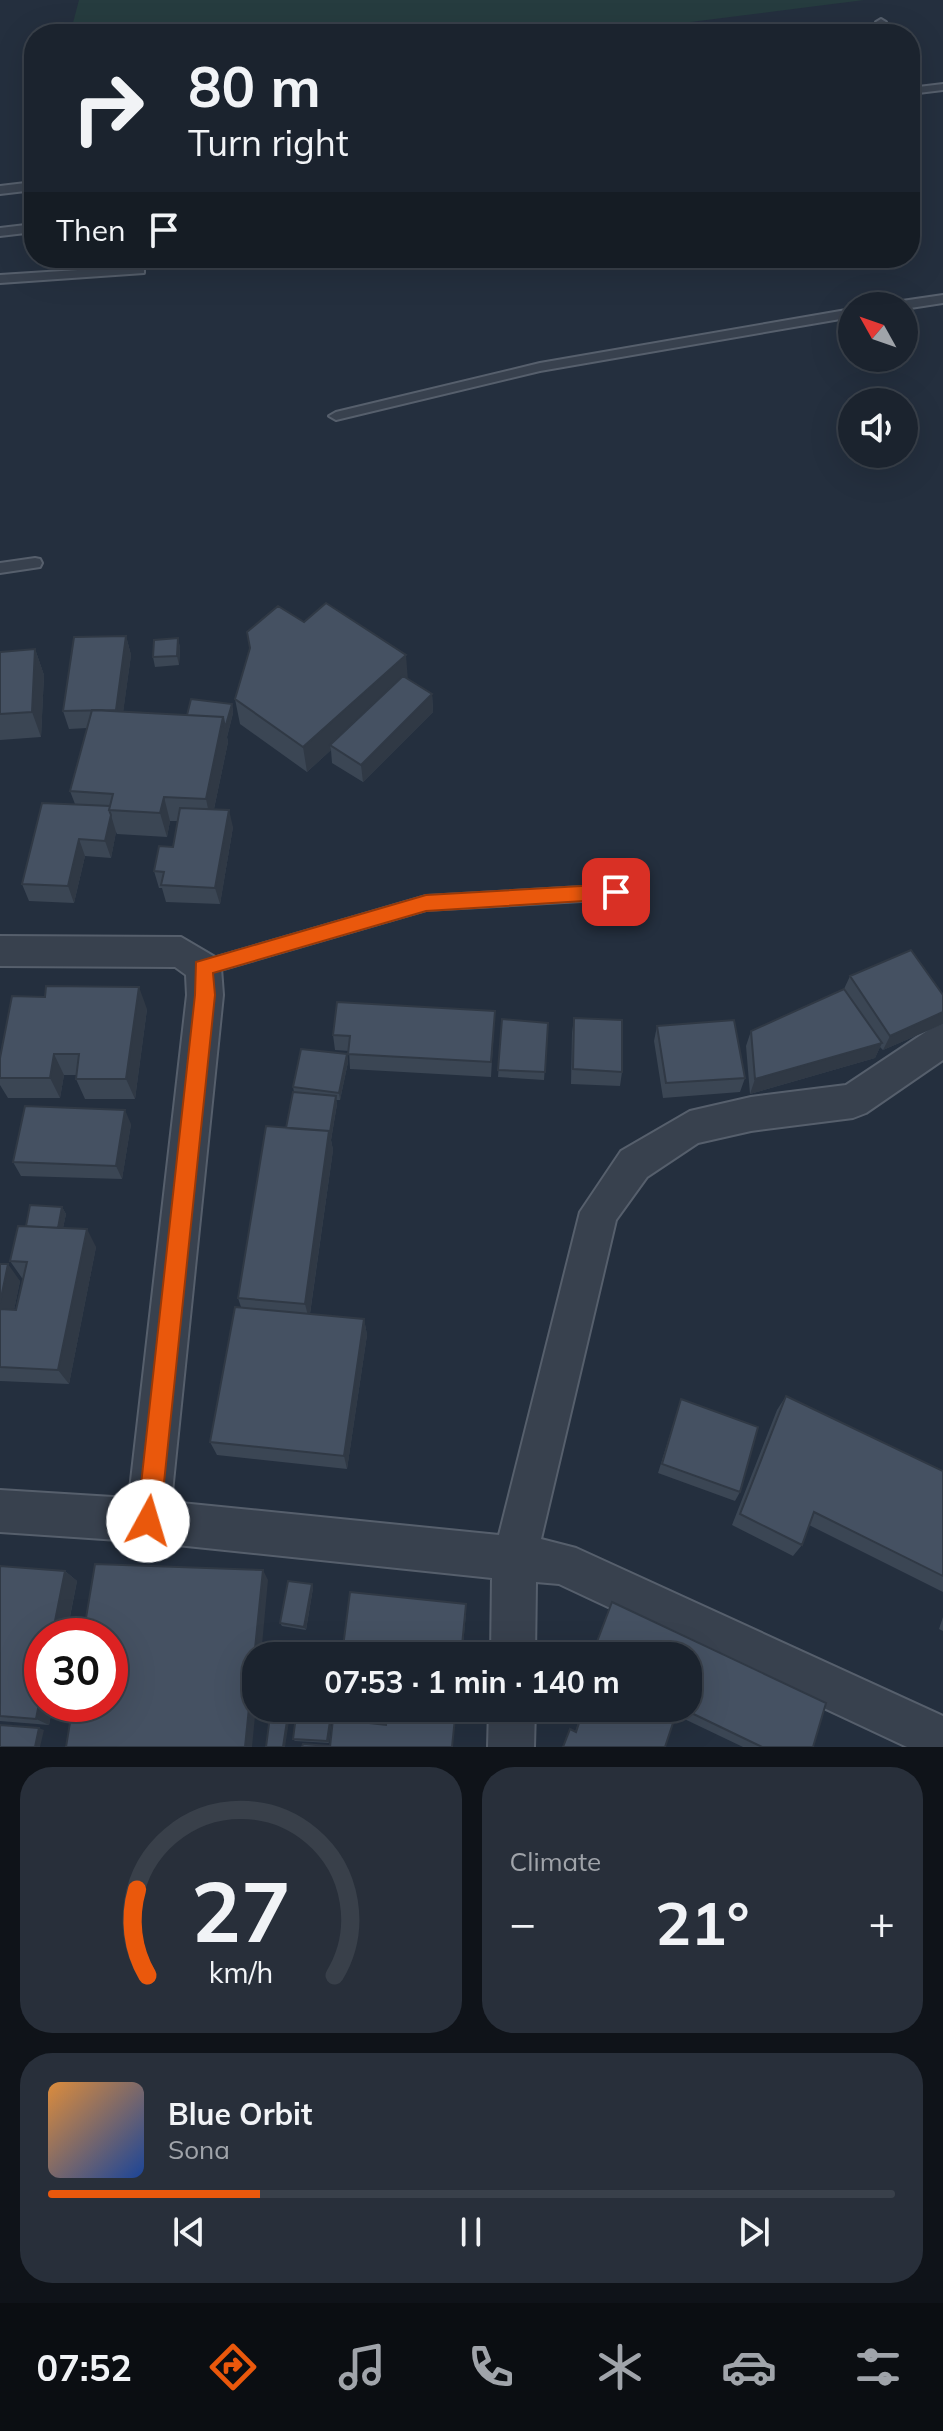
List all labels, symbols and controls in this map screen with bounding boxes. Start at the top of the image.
text: 80 m [188,51,321,121]
icon: right [56,56,160,160]
text: Turn right [188,120,349,165]
icon: arrive [142,208,186,252]
text: Then [56,211,126,249]
north arrow [838,292,918,372]
map controls [838,292,918,468]
button: sound [838,388,918,468]
pin [582,858,650,926]
icon: arrive [594,870,638,914]
position arrow [106,1479,190,1563]
speed limit sign: 30 [24,1618,128,1722]
text: 07:53 · 1 min · 140 m [324,1663,620,1701]
text: Climate [510,1845,601,1878]
text: 27 [191,1858,291,1963]
text: 21° [655,1885,750,1960]
text: − [510,1895,536,1950]
text: + [869,1895,895,1950]
text: km/h [208,1954,273,1990]
text: Blue Orbit [168,2095,312,2133]
text: Sona [168,2133,230,2166]
icon: previous [167,2210,211,2254]
icon: pause [449,2210,493,2254]
icon: next [732,2210,776,2254]
icon: directions [205,2339,261,2395]
icon: music [334,2339,390,2395]
icon: phone [463,2339,519,2395]
icon: climate [592,2339,648,2395]
icon: car [721,2339,777,2395]
icon: filters [850,2339,906,2395]
text: 07:52 [37,2345,132,2390]

